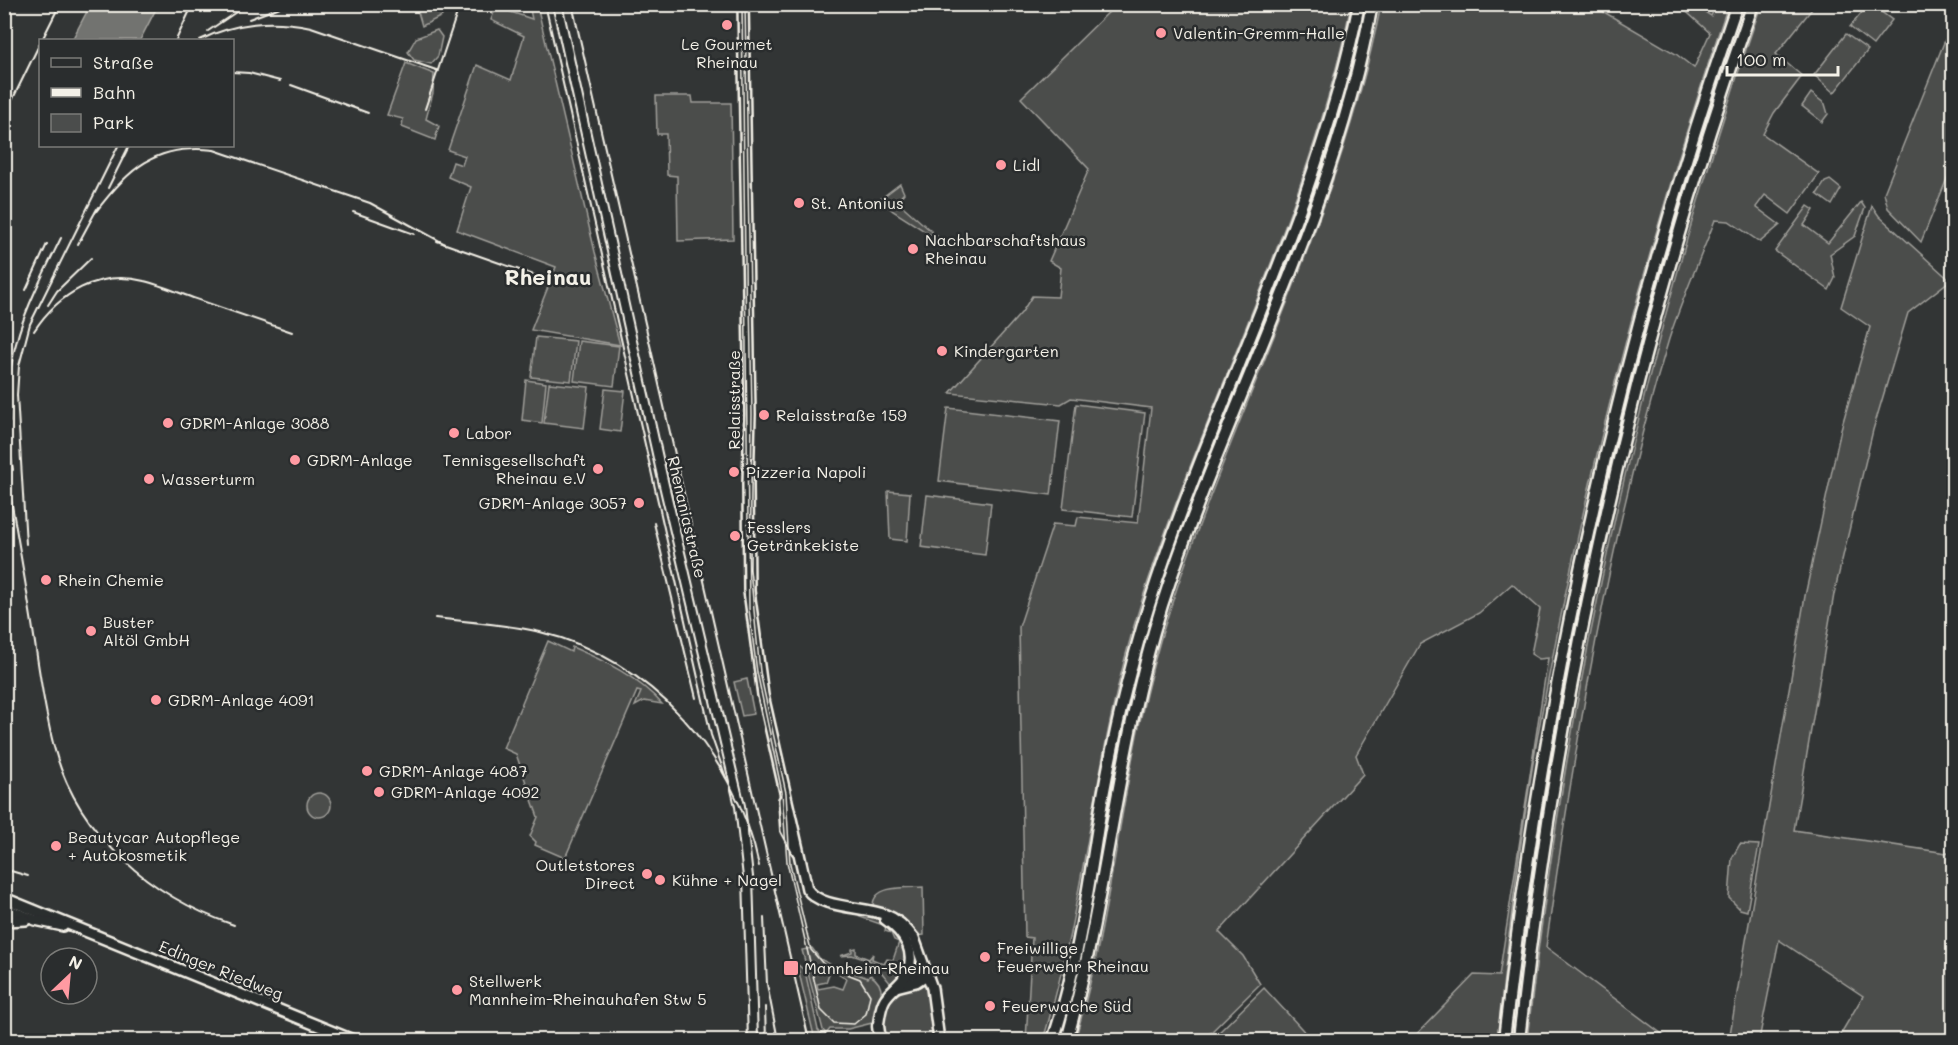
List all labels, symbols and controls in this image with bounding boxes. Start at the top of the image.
marker: Le Gourmet Rheinau [720,18,734,32]
place label: Valentin-Gremm-Halle [1173,22,1345,43]
marker: Valentin-Gremm-Halle [1154,26,1168,40]
place label: Le Gourmet Rheinau [681,33,773,72]
legend [39,39,234,147]
scale bar [1727,39,1838,77]
text: 100 m [1736,47,1786,71]
text: Straße [93,50,154,74]
text: Bahn [93,80,136,104]
text: Park [93,110,134,134]
place label: Lidl [1013,154,1040,175]
marker: Lidl [994,158,1008,172]
place label: St. Antonius [811,192,904,213]
marker: St. Antonius [792,196,806,210]
place label: Nachbarschaftshaus Rheinau [925,229,1086,268]
marker: Nachbarschaftshaus Rheinau [906,242,920,256]
district label: Rheinau [504,262,592,291]
place label: Kindergarten [954,340,1059,361]
marker: Kindergarten [935,344,949,358]
street label: Relaisstraße [723,350,744,450]
place label: Relaisstraße 159 [776,404,907,425]
marker: Relaisstraße 159 [757,408,771,422]
place label: GDRM-Anlage 3088 [180,412,330,433]
marker: GDRM-Anlage 3088 [161,416,175,430]
place label: Labor [466,422,512,443]
marker: Labor [447,426,461,440]
place label: GDRM-Anlage [307,449,413,470]
place label: Tennisgesellschaft Rheinau e.V [442,449,586,488]
marker: GDRM-Anlage [288,453,302,467]
street label: Rhenaniastraße [663,454,712,580]
place label: Pizzeria Napoli [746,461,866,482]
marker: Tennisgesellschaft Rheinau e.V [591,462,605,476]
marker: Pizzeria Napoli [727,465,741,479]
place label: Wasserturm [161,468,255,489]
marker: Wasserturm [142,472,156,486]
place label: GDRM-Anlage 3057 [479,492,627,513]
marker: GDRM-Anlage 3057 [632,496,646,510]
place label: Fesslers Getränkekiste [747,516,859,555]
marker: Fesslers Getränkekiste [728,529,742,543]
place label: Rhein Chemie [58,569,164,590]
marker: Rhein Chemie [39,573,53,587]
place label: Buster Altöl GmbH [103,611,190,650]
marker: Buster Altöl GmbH [84,624,98,638]
place label: GDRM-Anlage 4091 [168,689,315,710]
marker: GDRM-Anlage 4091 [149,693,163,707]
place label: GDRM-Anlage 4087 [379,760,528,781]
marker: GDRM-Anlage 4087 [360,764,374,778]
place label: GDRM-Anlage 4092 [391,781,539,802]
marker: GDRM-Anlage 4092 [372,785,386,799]
place label: Beautycar Autopflege + Autokosmetik [68,826,240,865]
marker: Beautycar Autopflege + Autokosmetik [49,839,63,853]
place label: Outletstores Direct [536,854,635,893]
marker: Outletstores Direct [640,867,654,881]
place label: Kühne + Nagel [672,869,782,890]
marker: Kühne + Nagel [653,873,667,887]
street label: Edinger Riedweg [156,935,286,1004]
place label: Freiwillige Feuerwehr Rheinau [997,937,1149,976]
north arrow [39,946,99,1006]
text: N [66,950,86,974]
marker: Freiwillige Feuerwehr Rheinau [978,950,992,964]
place label: Mannheim-Rheinau [804,957,949,978]
marker: Mannheim-Rheinau [782,959,800,977]
place label: Stellwerk Mannheim-Rheinauhafen Stw 5 [469,970,706,1009]
marker: Stellwerk Mannheim-Rheinauhafen Stw 5 [450,983,464,997]
place label: Feuerwache Süd [1002,995,1131,1016]
marker: Feuerwache Süd [983,999,997,1013]

